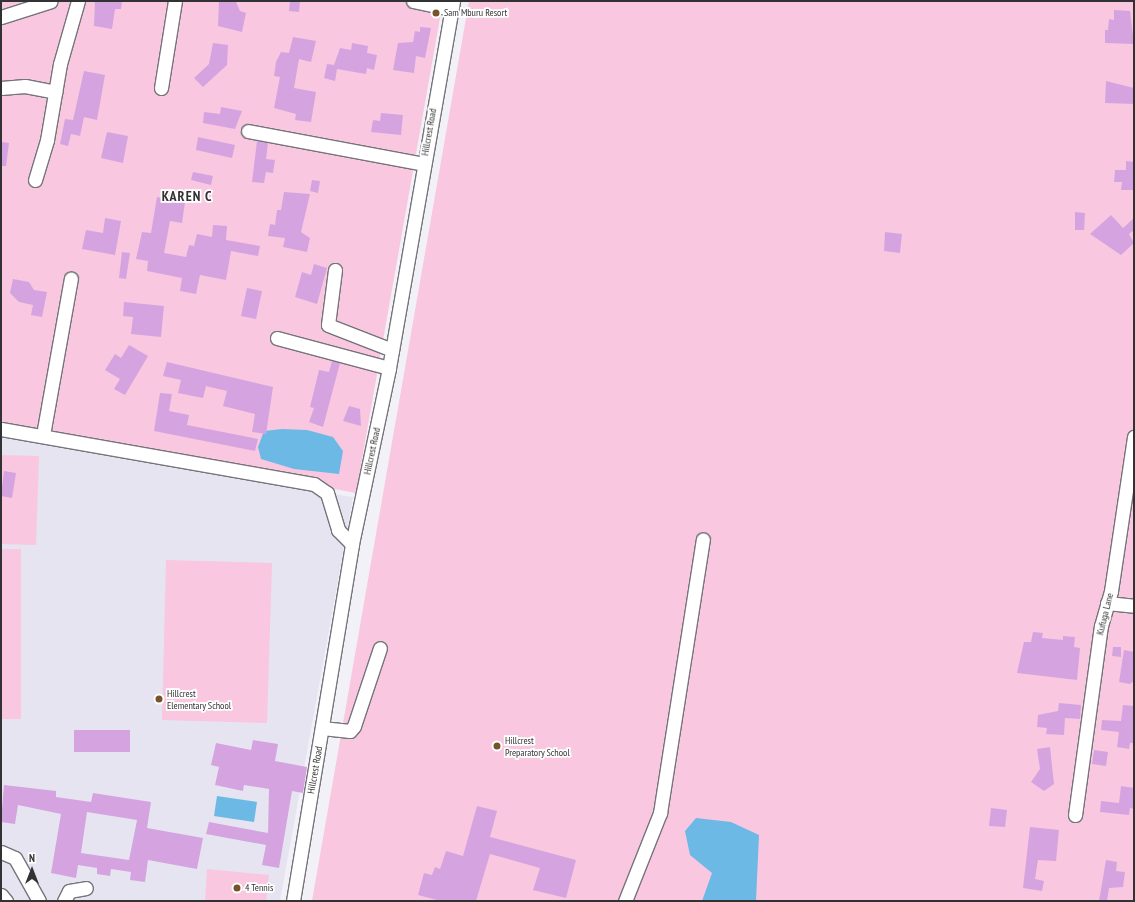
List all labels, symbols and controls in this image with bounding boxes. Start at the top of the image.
place label: Sam Mburu Resort [444,7,507,19]
marker: Sam Mburu Resort [431,8,441,18]
street label: Hillcrest Road [419,107,439,157]
district label: KAREN C [162,188,212,204]
street label: Hillcrest Road [361,426,383,476]
street label: Kufuga Lane [1094,592,1116,636]
place label: Hillcrest Elementary School [167,687,231,710]
marker: Hillcrest Elementary School [154,694,164,704]
place label: Hillcrest Preparatory School [505,734,570,758]
marker: Hillcrest Preparatory School [492,741,502,751]
street label: Hillcrest Road [305,745,325,795]
north arrow [12,850,52,890]
text: N [29,851,35,865]
place label: 4 Tennis [245,882,274,894]
marker: 4 Tennis [232,883,242,893]

